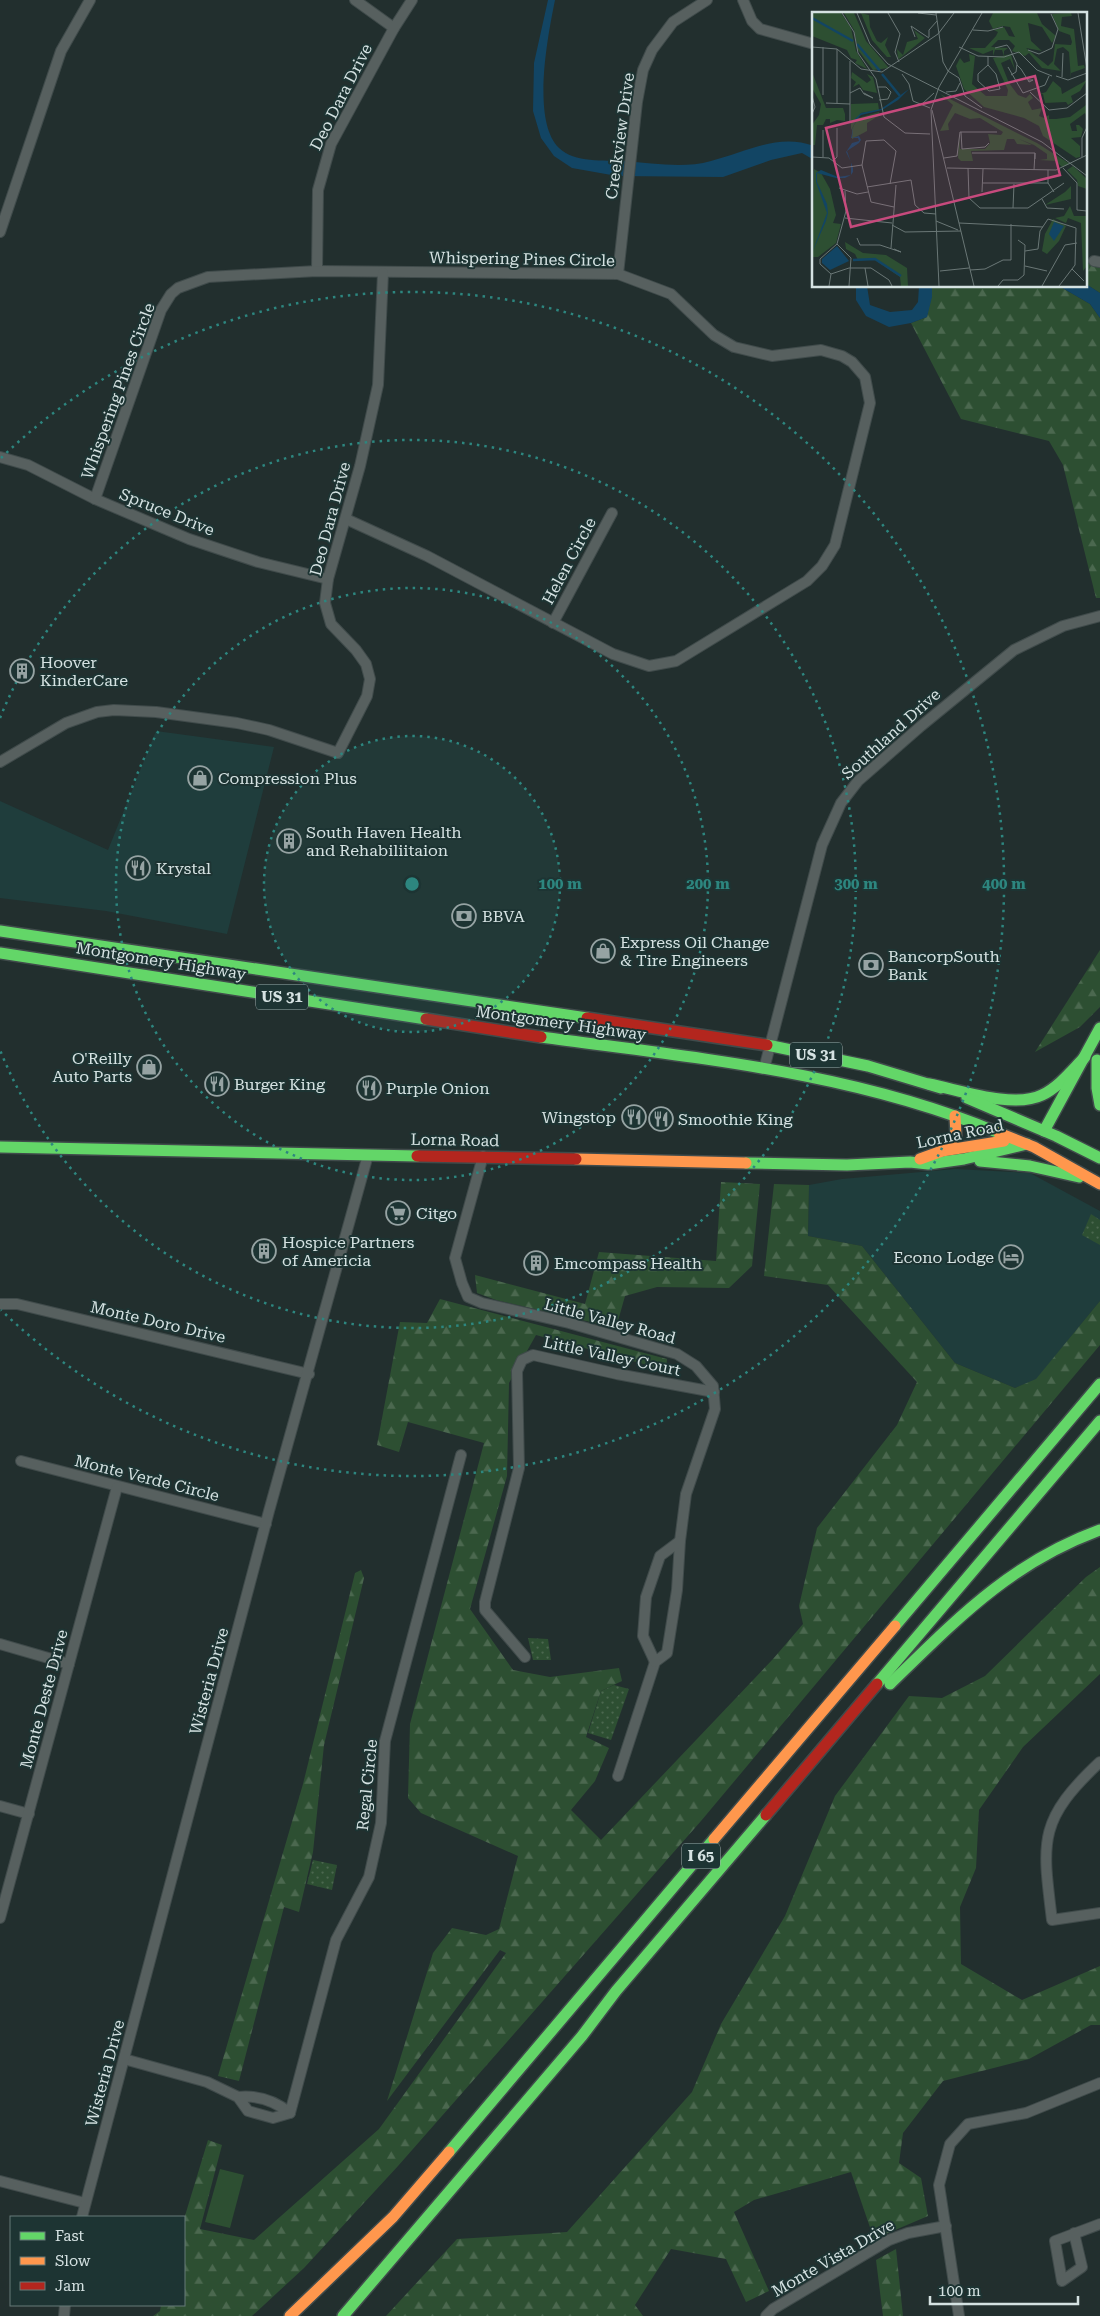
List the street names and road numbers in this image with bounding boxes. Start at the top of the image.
street label: Deo Dara Drive [306,40,376,153]
street label: Creekview Drive [602,71,638,200]
street label: Whispering Pines Circle [429,248,615,270]
street label: Whispering Pines Circle [77,300,159,482]
street label: Deo Dara Drive [306,460,354,578]
street label: Spruce Drive [117,484,217,540]
street label: Helen Circle [538,514,600,608]
street label: Southland Drive [838,685,944,783]
street label: Montgomery Highway [75,938,248,984]
road number: US 31 [256,984,308,1010]
street label: Montgomery Highway [475,1002,648,1044]
road number: US 31 [790,1042,842,1068]
street label: Lorna Road [915,1115,1005,1153]
street label: Lorna Road [410,1130,500,1150]
street label: Little Valley Road [542,1294,678,1348]
street label: Monte Doro Drive [89,1297,228,1347]
street label: Little Valley Court [542,1332,682,1380]
street label: Monte Verde Circle [73,1451,221,1505]
street label: Wisteria Drive [186,1625,232,1736]
street label: Monte Deste Drive [16,1627,72,1771]
street label: Regal Circle [353,1738,381,1832]
road number: I 65 [682,1844,720,1868]
street label: Wisteria Drive [82,2017,128,2128]
street label: Monte Vista Drive [768,2215,898,2301]

